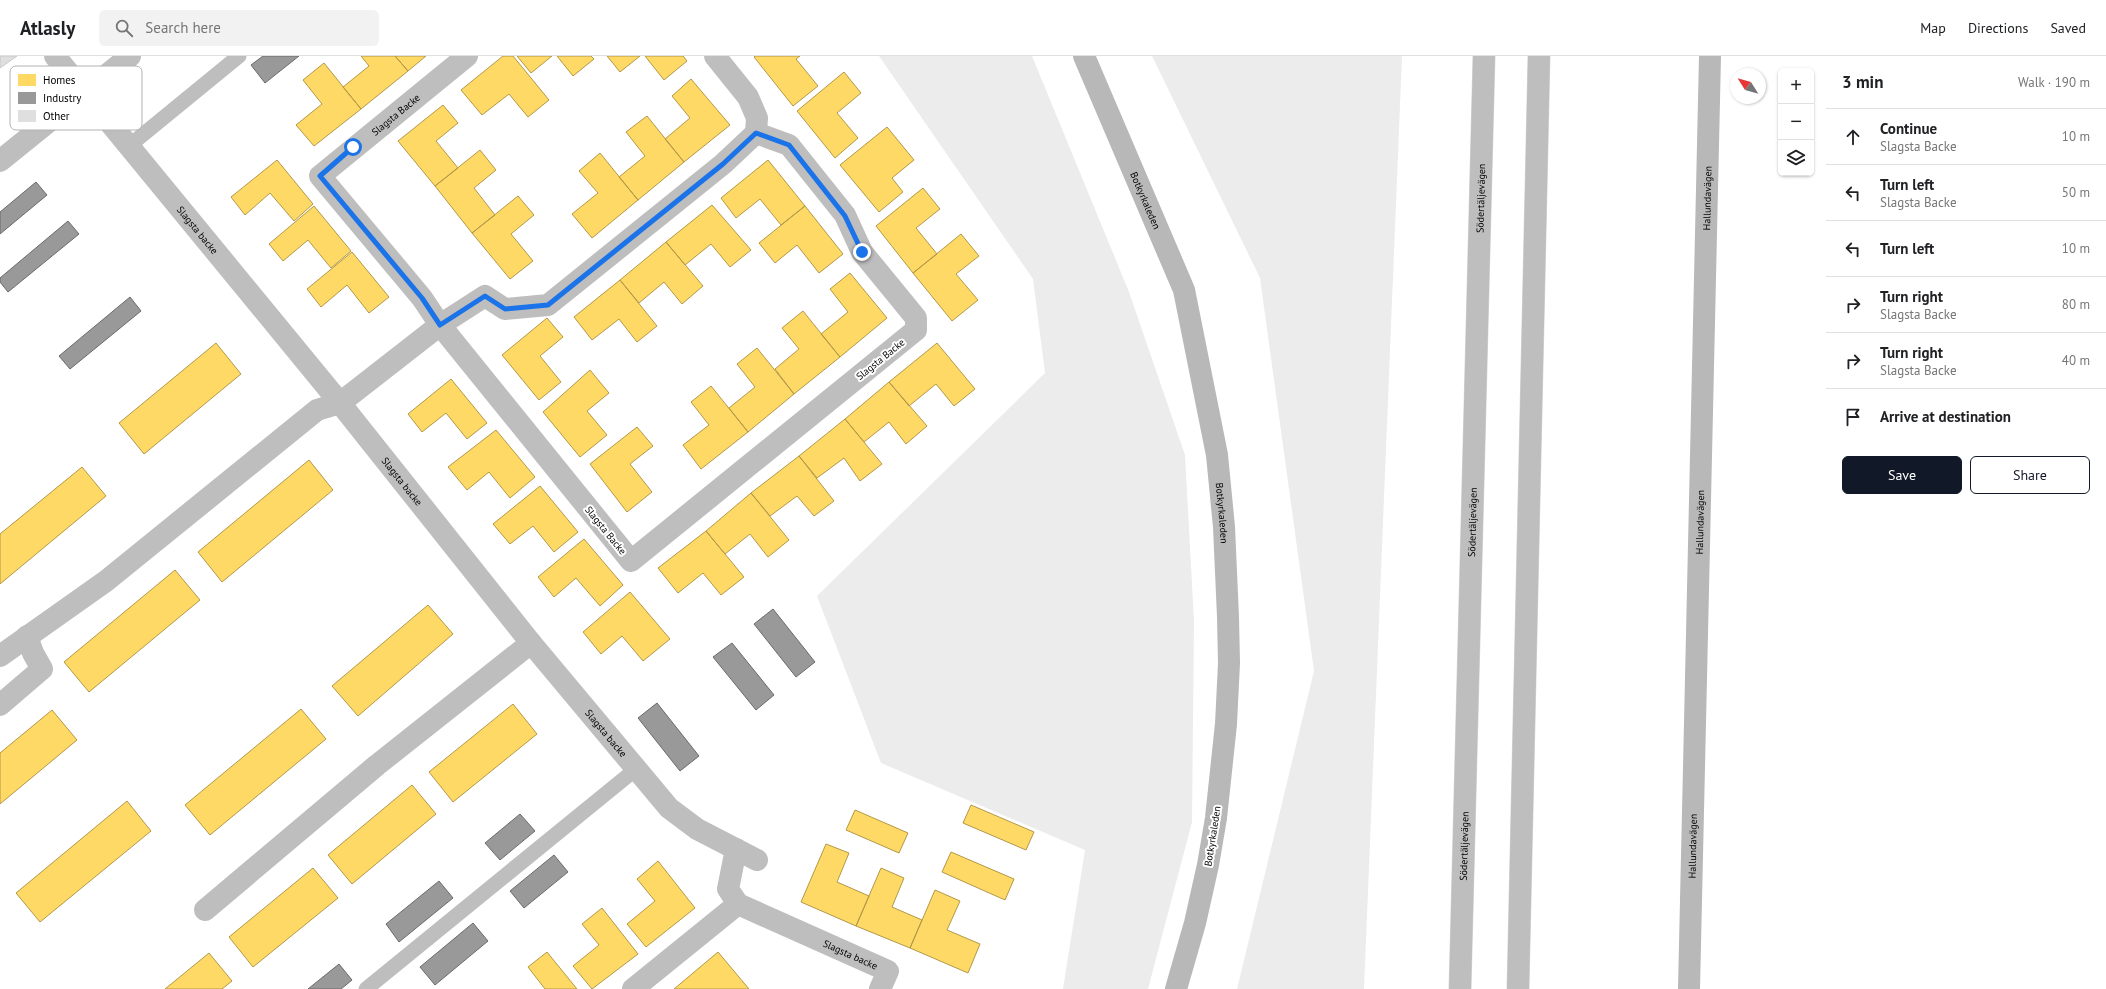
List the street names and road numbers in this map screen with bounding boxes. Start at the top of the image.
street label: Slagsta Backe [369,91,423,138]
street label: Södertäljevägen [1473,163,1488,233]
street label: Hallundavägen [1700,166,1715,231]
street label: Botkyrkaleden [1127,170,1163,231]
street label: Slagsta backe [174,203,221,257]
street label: Slagsta Backe [853,336,907,383]
street label: Slagsta backe [379,455,425,508]
street label: Botkyrkaleden [1213,482,1231,544]
street label: Södertäljevägen [1465,487,1480,557]
street label: Hallundavägen [1693,490,1707,555]
street label: Slagsta Backe [582,503,629,557]
street label: Slagsta backe [582,707,630,760]
street label: Botkyrkaleden [1201,805,1224,867]
street label: Södertäljevägen [1457,811,1472,881]
street label: Hallundavägen [1685,814,1700,878]
street label: Slagsta backe [821,937,880,973]

